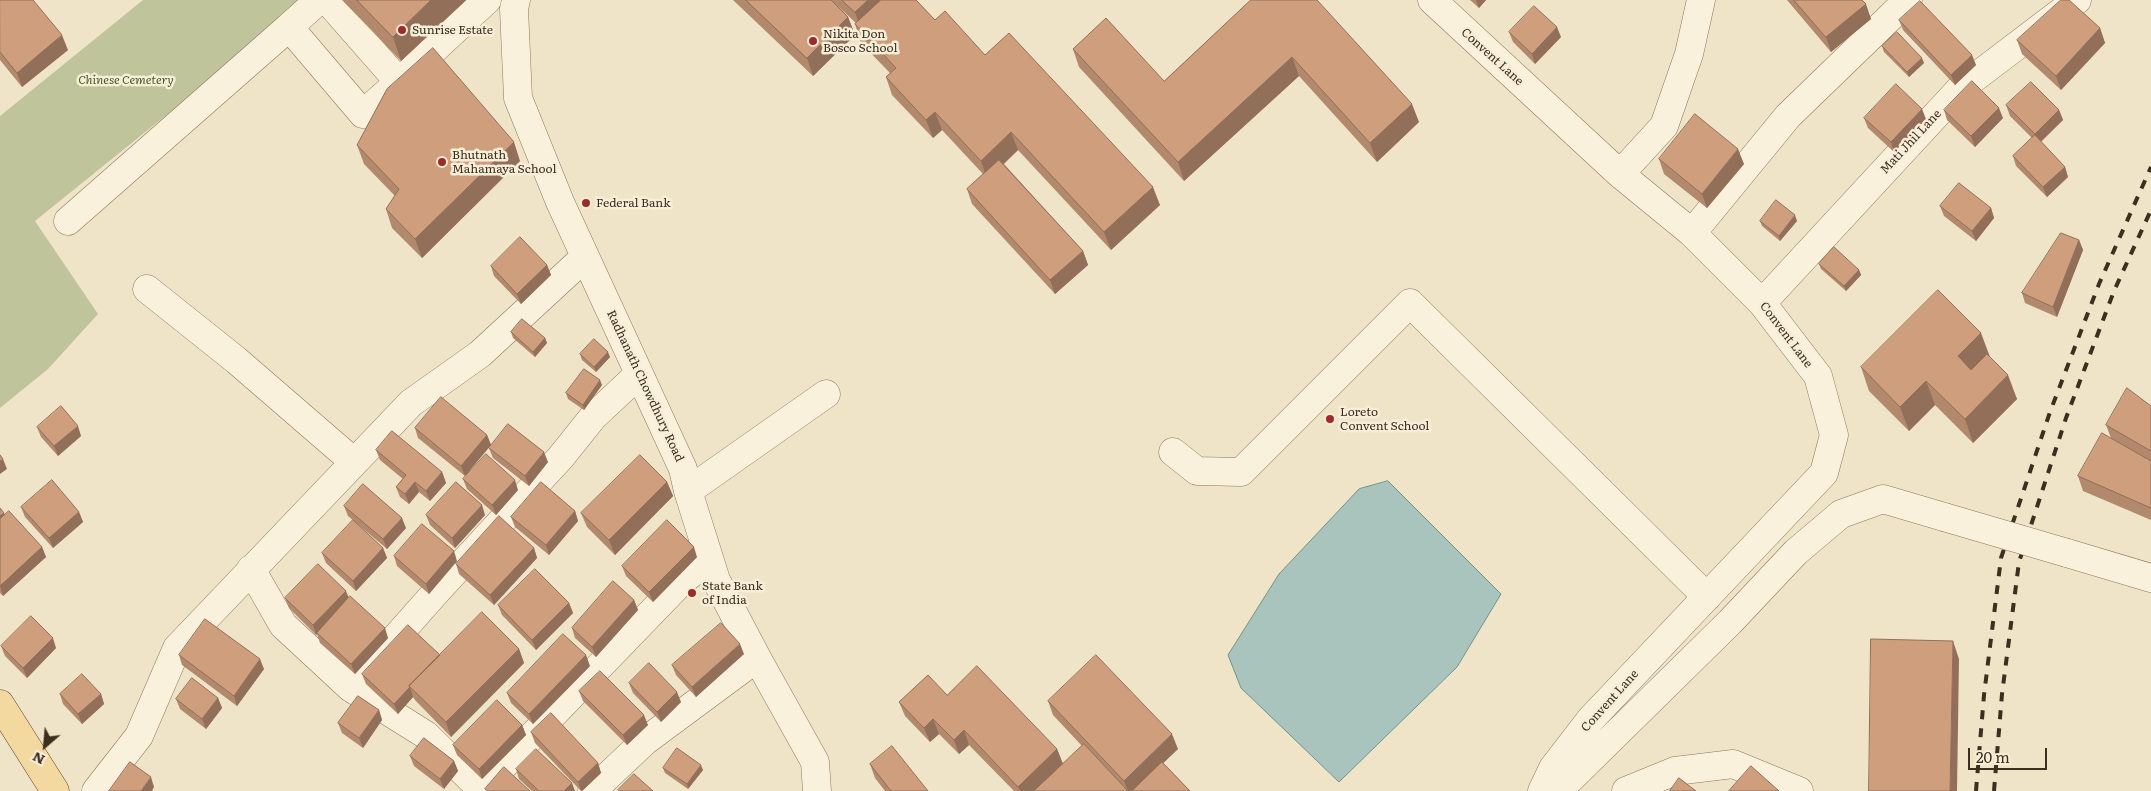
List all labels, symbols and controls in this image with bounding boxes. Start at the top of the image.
place label: Sunrise Estate [412,23,493,37]
marker: Sunrise Estate [396,24,408,36]
street label: Convent Lane [1458,25,1526,89]
place label: Nikita Don Bosco School [823,27,897,55]
marker: Nikita Don Bosco School [807,35,819,47]
park label: Chinese Cemetery [78,73,174,87]
street label: Mati Jhil Lane [1878,107,1944,177]
place label: Bhutnath Mahamaya School [452,148,556,176]
marker: Bhutnath Mahamaya School [436,156,448,168]
place label: Federal Bank [596,196,671,210]
marker: Federal Bank [580,197,592,209]
street label: Convent Lane [1757,299,1815,371]
street label: Radhanath Chowdhury Road [603,308,687,464]
place label: Loreto Convent School [1340,405,1429,433]
marker: Loreto Convent School [1324,413,1336,425]
place label: State Bank of India [702,579,763,607]
marker: State Bank of India [686,587,698,599]
street label: Convent Lane [1578,667,1642,735]
north arrow [20,721,70,771]
scale bar [1971,738,2050,770]
text: 20 m [1976,745,2010,768]
text: N [28,748,48,771]

